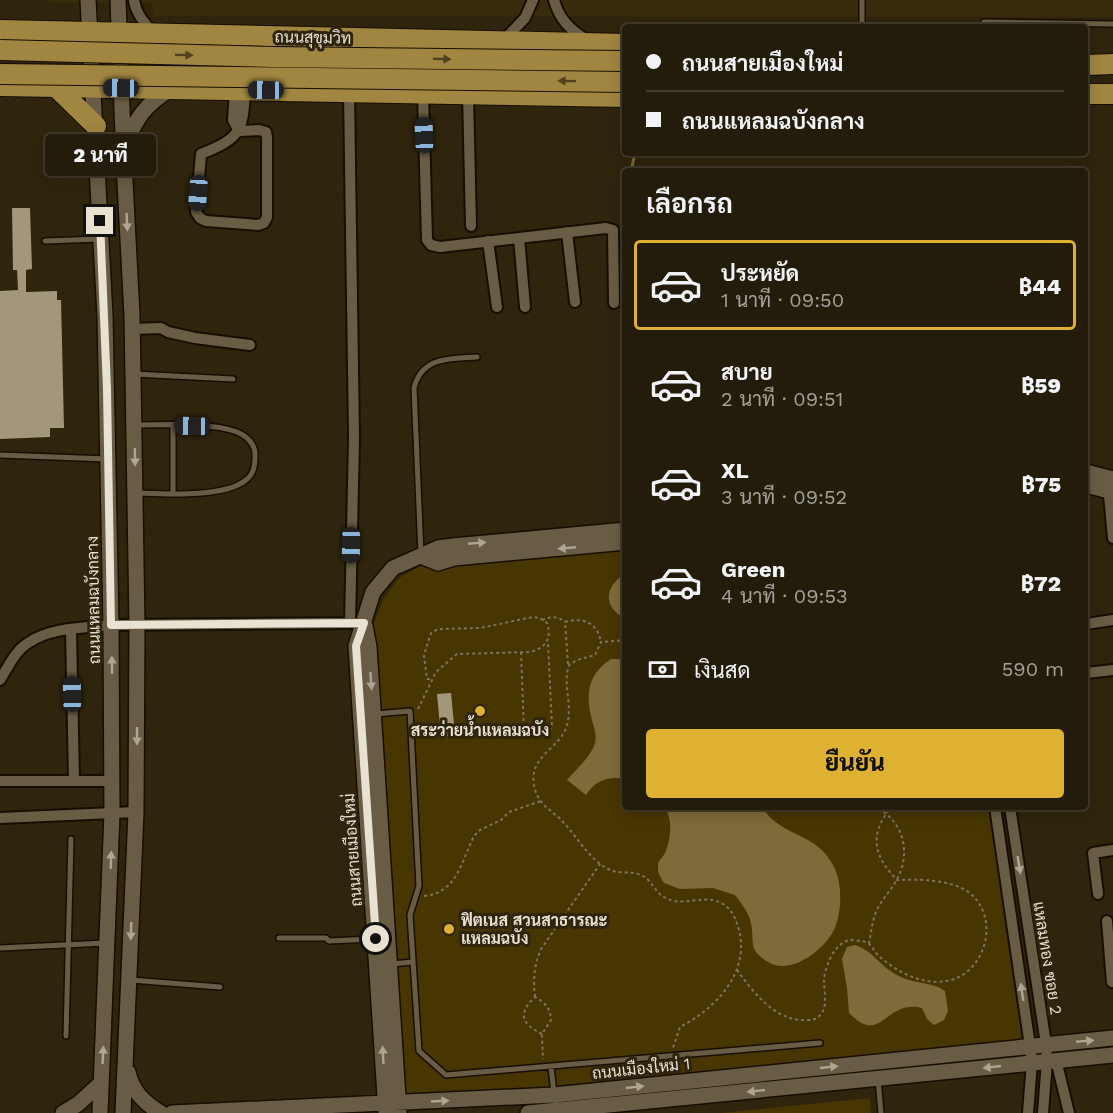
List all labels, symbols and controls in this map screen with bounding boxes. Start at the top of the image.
street label: ถนนสุขุมวิท [274,27,352,50]
one-way arrow [175,50,194,60]
text: ถนนสายเมืองใหม่ [682,51,843,76]
one-way arrow [433,54,452,64]
one-way arrow [558,76,577,86]
car [103,79,139,97]
car [248,81,284,99]
text: ถนนแหลมฉบังกลาง [682,109,865,134]
car [414,117,434,153]
callout: 2 นาที [45,134,156,176]
text: 2 นาที [73,143,128,167]
car [188,174,208,212]
text: เลือกรถ [646,188,733,220]
route end [86,207,113,234]
one-way arrow [122,212,131,231]
icon: car [649,258,703,312]
text: ประหยัด [721,261,799,286]
text: ฿44 [1019,274,1061,299]
text: 1 นาที · 09:50 [721,288,844,312]
icon: car [649,357,703,411]
text: สบาย [721,360,773,385]
text: ฿59 [1021,373,1061,398]
text: 2 นาที · 09:51 [721,387,843,411]
car [174,417,210,435]
one-way arrow [130,448,140,467]
icon: car [649,456,703,510]
text: XL [721,458,749,483]
text: ฿75 [1021,472,1061,497]
text: 3 นาที · 09:52 [721,485,847,509]
car [342,527,360,563]
street label: ถนนแหลมฉบังกลาง [82,536,104,664]
one-way arrow [468,539,487,548]
one-way arrow [558,543,577,553]
icon: car [649,555,703,609]
text: Green [721,557,785,582]
text: ฿72 [1021,571,1061,596]
text: 4 นาที · 09:53 [721,584,848,608]
icon: cash [646,653,679,686]
one-way arrow [107,655,117,674]
text: 590 m [1002,657,1064,681]
text: เงินสด [694,658,751,683]
one-way arrow [367,671,376,690]
car [63,676,81,712]
marker: สระว่ายน้ำแหลมฉบัง [473,704,487,718]
place label: สระว่ายน้ำแหลมฉบัง [411,715,549,740]
one-way arrow [132,727,141,746]
button: ยืนยัน [646,729,1064,798]
street label: ถนนสายเมืองใหม่ [337,793,366,907]
one-way arrow [106,850,115,869]
one-way arrow [1014,855,1023,874]
street label: แหลมทอง ซอย 2 [1029,900,1066,1016]
place label: ฟิตเนส สวนสาธารณะ แหลมฉบัง [461,911,608,948]
one-way arrow [127,922,136,941]
marker: ฟิตเนส สวนสาธารณะ แหลมฉบัง [442,922,456,936]
route start [362,925,389,952]
one-way arrow [1018,983,1027,1002]
one-way arrow [1076,1036,1095,1046]
one-way arrow [98,1045,107,1064]
one-way arrow [378,1045,387,1064]
street label: ถนนเมืองใหม่ 1 [591,1052,691,1083]
one-way arrow [819,1062,838,1071]
one-way arrow [982,1062,1001,1071]
one-way arrow [625,1082,644,1092]
one-way arrow [747,1086,766,1096]
one-way arrow [431,1096,450,1105]

